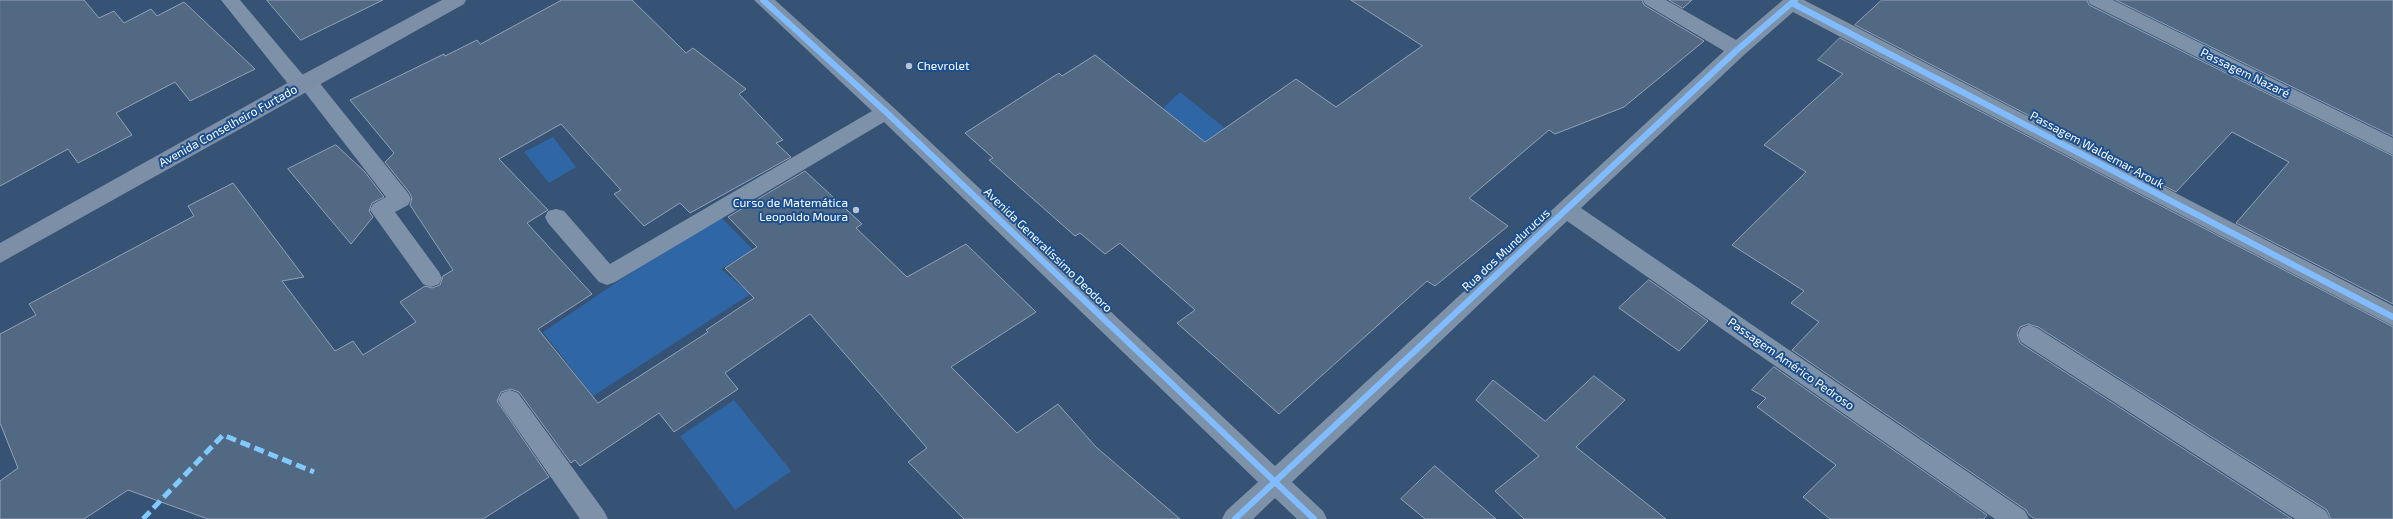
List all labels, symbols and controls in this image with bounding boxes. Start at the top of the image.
street label: Passagem Nazaré [2198,45,2292,101]
place label: Chevrolet [917,59,970,73]
marker: Chevrolet [904,61,914,71]
street label: Avenida Conselheiro Furtado [156,82,300,170]
street label: Passagem Waldemar Arouk [2027,108,2167,192]
street label: Avenida Generalíssimo Deodoro [981,185,1115,315]
place label: Curso de Matemática Leopoldo Moura [733,196,848,224]
marker: Curso de Matemática Leopoldo Moura [851,205,861,215]
street label: Rua dos Mundurucus [1459,206,1553,294]
street label: Passagem Américo Pedroso [1725,315,1857,413]

